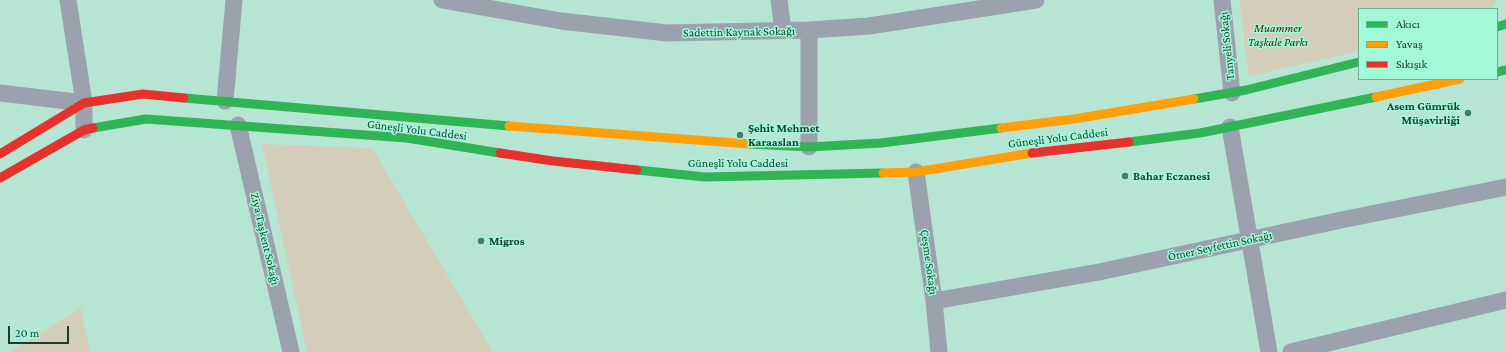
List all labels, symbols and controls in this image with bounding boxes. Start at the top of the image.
legend [1358,8,1498,80]
street label: Tanyeli Sokağı [1216,11,1238,81]
text: Akıcı [1396,17,1420,31]
park label: Muammer Taşkale Parkı [1248,21,1308,49]
street label: Sadettin Kaynak Sokağı [683,24,795,40]
text: Yavaş [1396,37,1423,51]
text: Sıkışık [1396,57,1427,71]
place label: Asem Gümrük Müşavirliği [1387,99,1460,127]
marker: Asem Gümrük Müşavirliği [1463,108,1473,118]
street label: Güneşli Yolu Caddesi [366,117,468,143]
place label: Şehit Mehmet Karaaslan [748,121,820,149]
street label: Güneşli Yolu Caddesi [1007,125,1109,151]
marker: Şehit Mehmet Karaaslan [735,130,745,140]
street label: Güneşli Yolu Caddesi [688,156,788,170]
place label: Bahar Eczanesi [1133,169,1210,183]
marker: Bahar Eczanesi [1120,171,1130,181]
street label: Ziya Taşkent Sokağı [247,191,283,287]
street label: Çeşme Sokağı [917,228,941,296]
street label: Ömer Seyfettin Sokağı [1167,228,1273,264]
place label: Migros [489,234,525,248]
marker: Migros [476,236,486,246]
scale bar [10,318,71,344]
text: 20 m [15,326,39,340]

